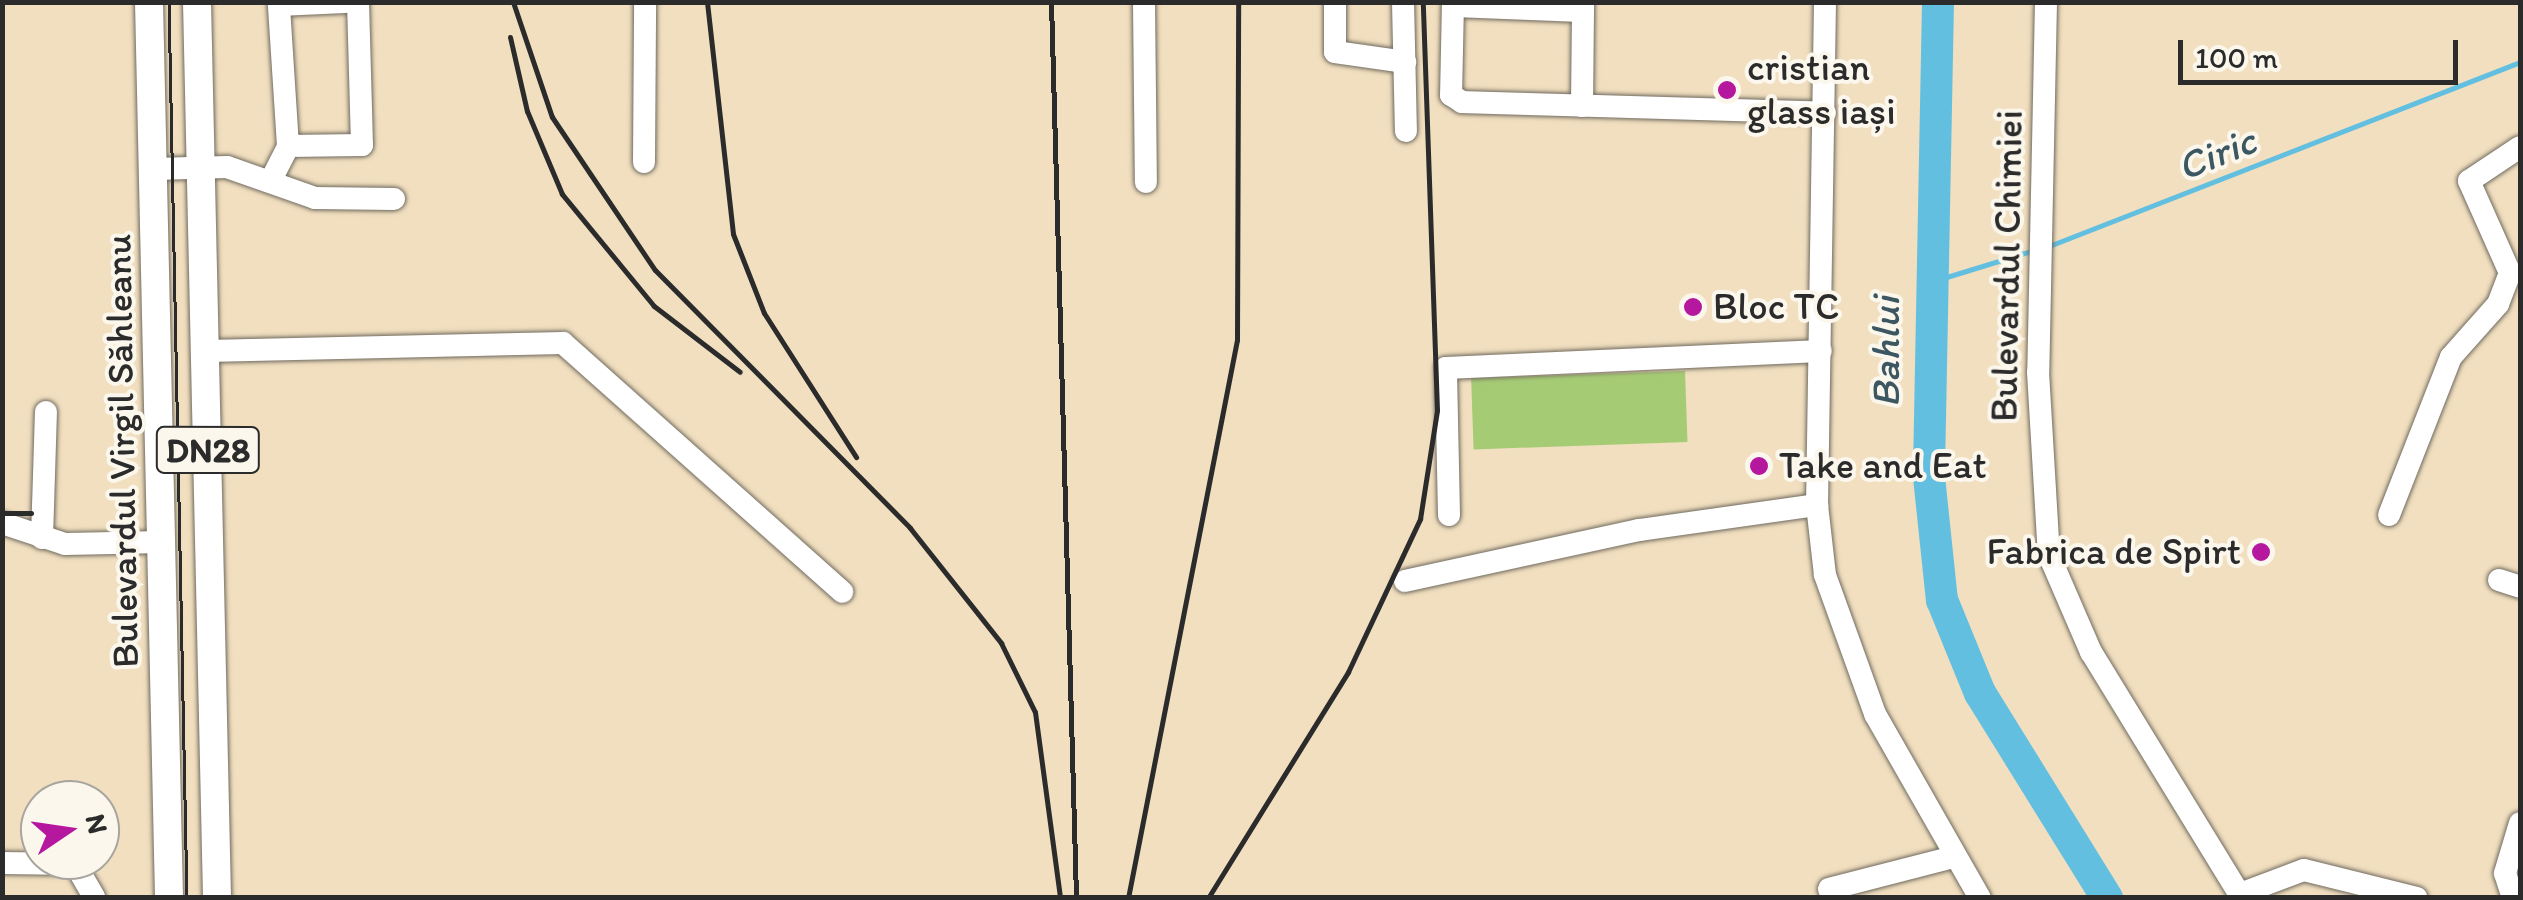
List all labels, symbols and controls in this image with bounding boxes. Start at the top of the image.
scale bar [2183,20,2463,82]
text: 100 m [2195,39,2278,76]
place label: cristian glass iași [1747,45,1895,134]
marker: cristian glass iași [1716,79,1738,101]
street label: Bulevardul Chimiei [1981,110,2033,422]
water label: Ciric [2170,116,2262,190]
street label: Bulevardul Virgil Săhleanu [95,233,149,669]
place label: Bloc TC [1713,284,1839,330]
marker: Bloc TC [1682,296,1704,318]
water label: Bahlui [1861,296,1909,408]
road number: DN28 [156,420,260,480]
place label: Take and Eat [1779,443,1988,489]
marker: Take and Eat [1748,455,1770,477]
place label: Fabrica de Spirt [1986,529,2241,575]
marker: Fabrica de Spirt [2250,541,2272,563]
north arrow [20,780,120,880]
text: N [79,811,116,837]

